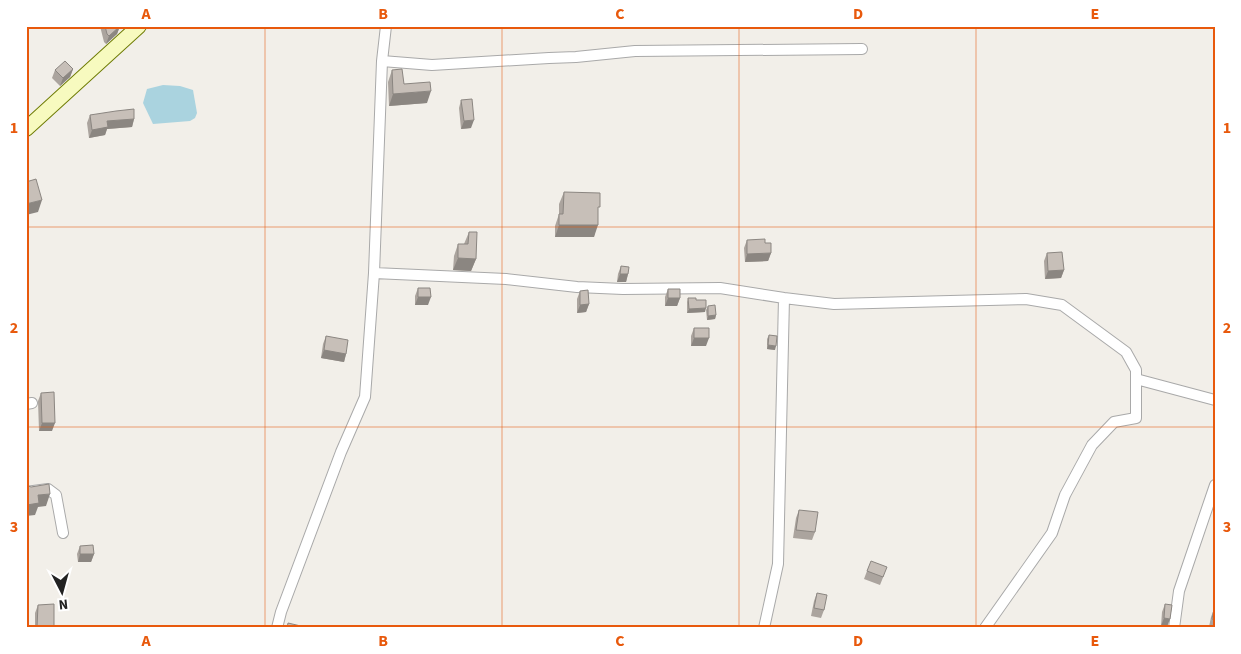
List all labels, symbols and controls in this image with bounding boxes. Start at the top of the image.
text: A [140,3,151,25]
text: B [378,3,388,25]
text: C [615,3,625,25]
text: D [853,3,863,25]
text: E [1091,3,1099,25]
text: 1 [10,117,18,139]
text: 1 [1223,117,1231,139]
text: 2 [10,317,18,339]
text: 2 [1223,317,1231,339]
text: 3 [10,516,18,538]
text: 3 [1223,516,1231,538]
north arrow [38,566,88,616]
text: N [58,594,69,614]
text: A [140,630,151,652]
text: B [378,630,388,652]
text: C [615,630,625,652]
text: D [853,630,863,652]
text: E [1091,630,1099,652]

